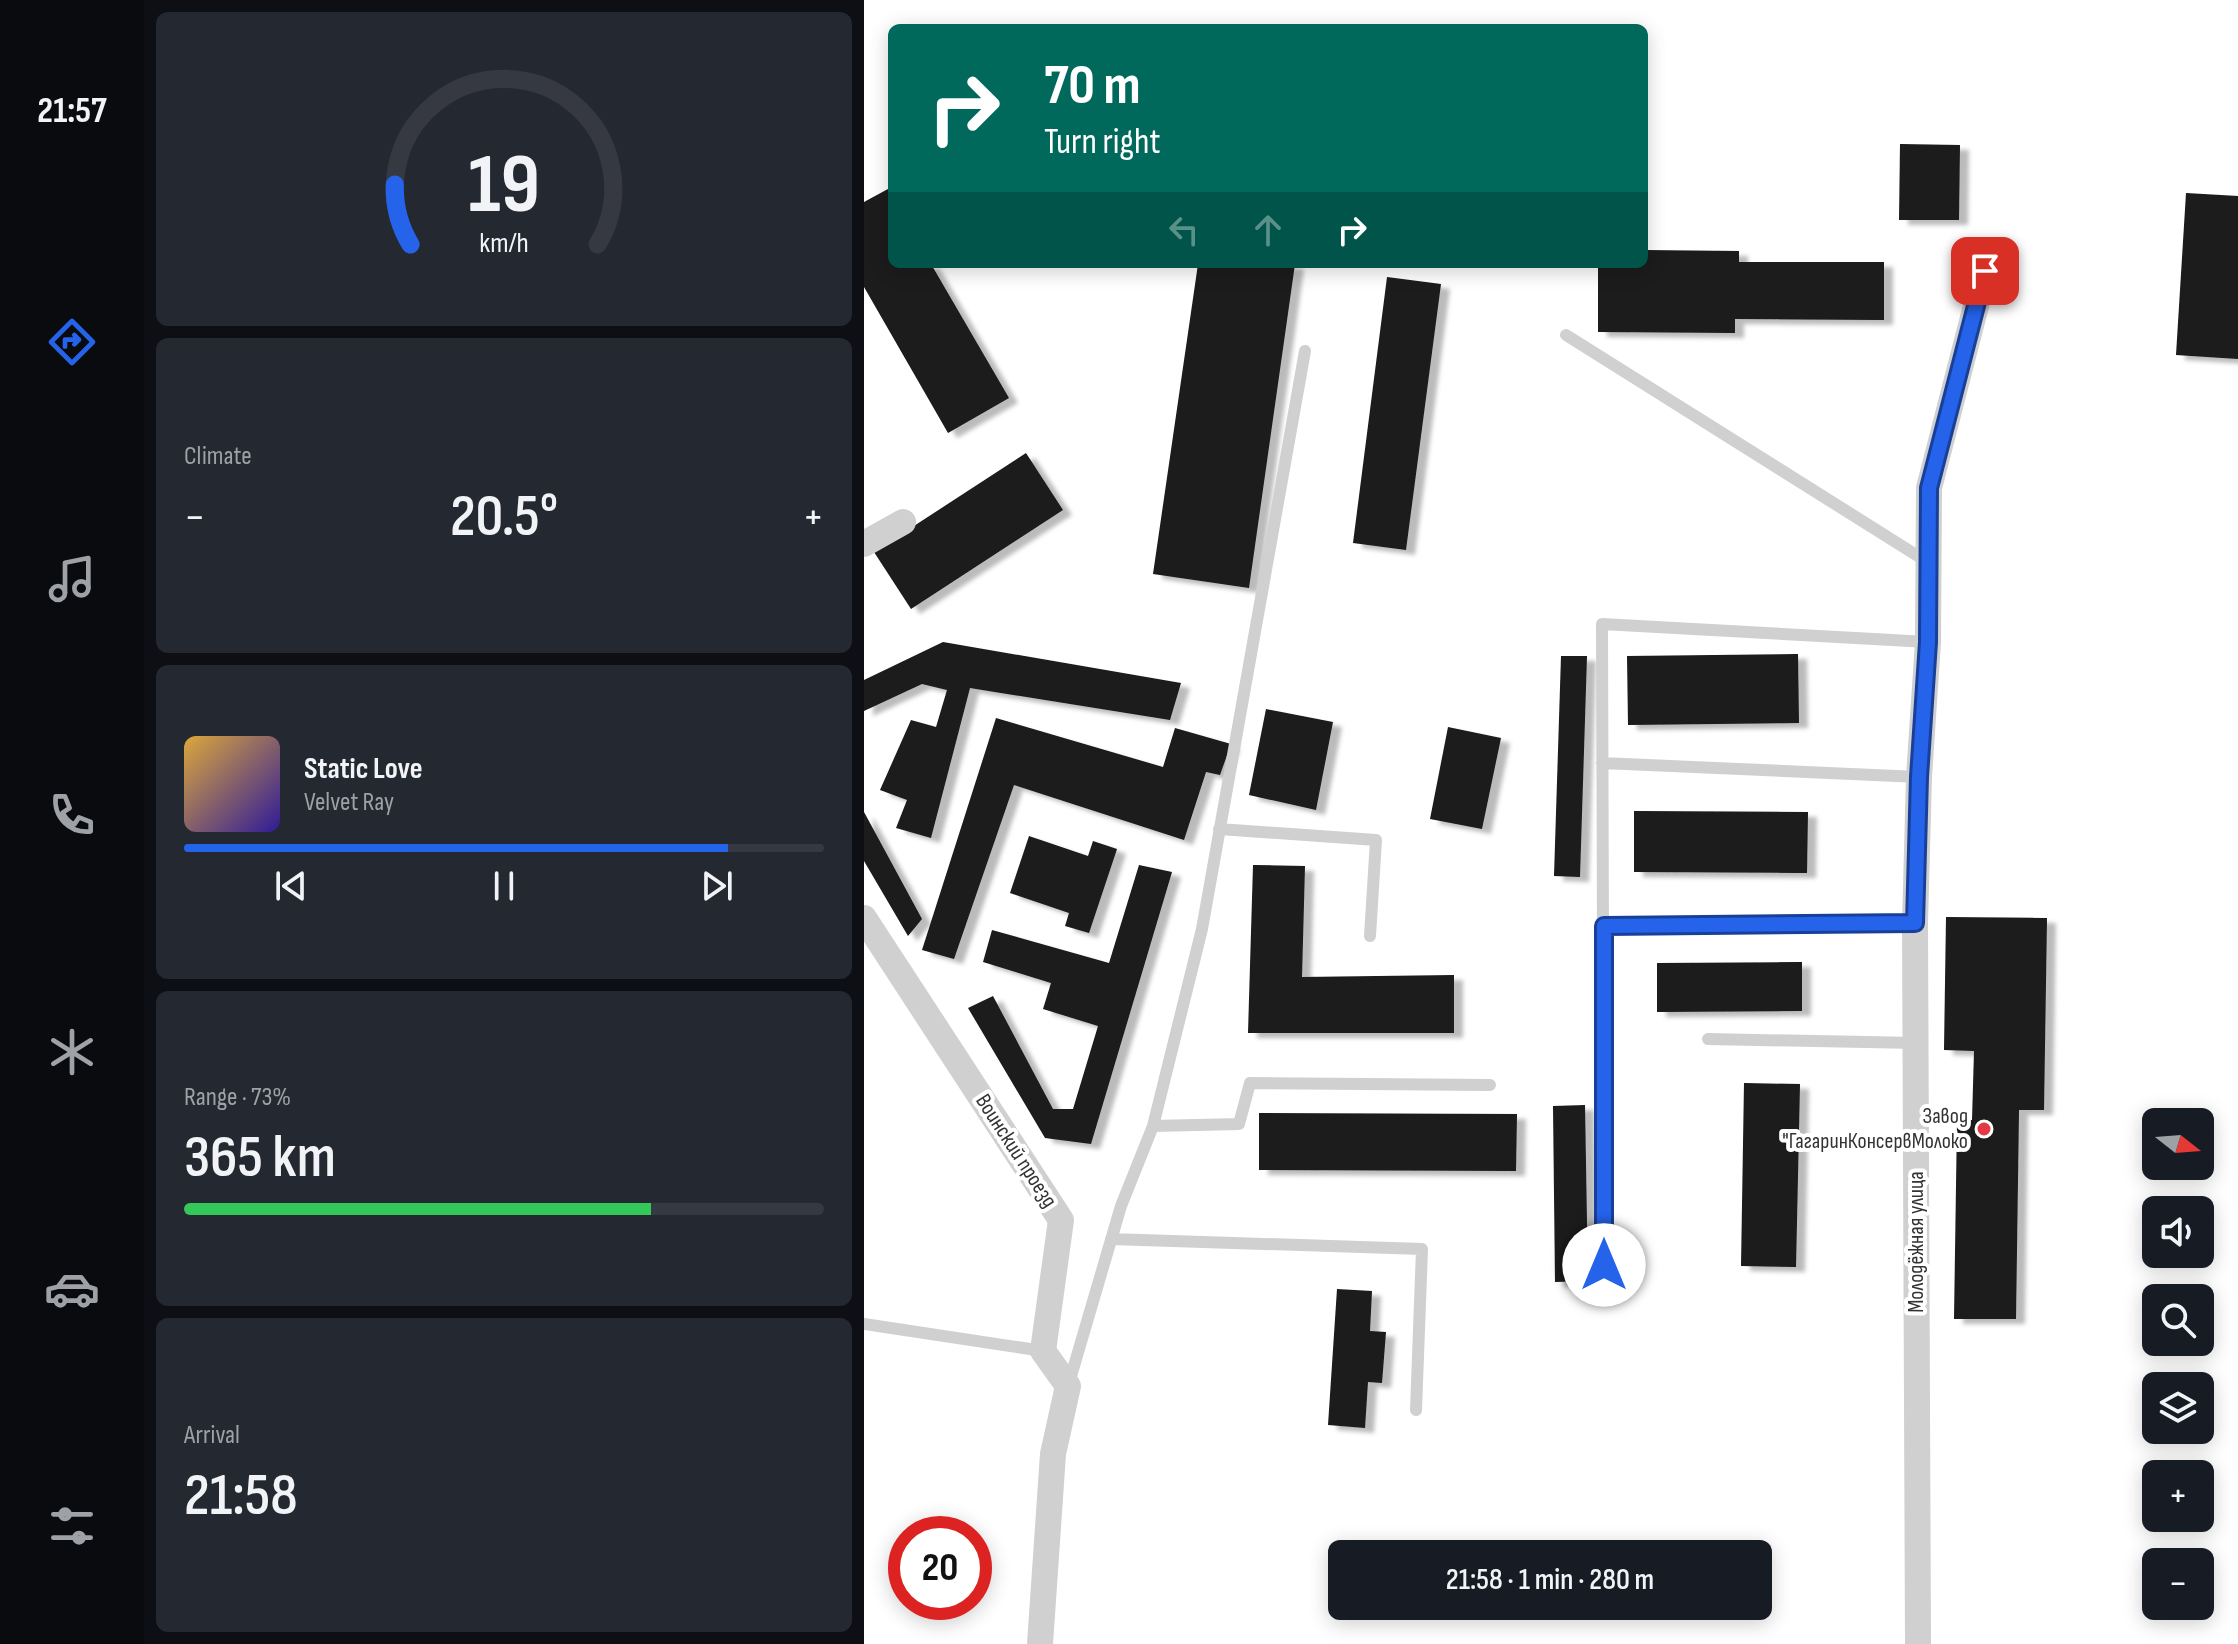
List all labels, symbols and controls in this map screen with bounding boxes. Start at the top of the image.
text: 70 m [1044,53,1141,120]
icon: right [912,56,1016,160]
text: 21:57 [37,90,107,133]
text: Turn right [1044,121,1161,164]
text: 19 [468,136,540,236]
icon: left [1162,208,1206,252]
icon: ahead [1246,208,1290,252]
icon: right [1330,208,1374,252]
text: km/h [479,226,529,261]
pin [1951,237,2019,305]
icon: arrive [1963,249,2007,293]
icon: directions [44,314,100,370]
text: Climate [184,441,252,472]
text: 20.5° [450,481,558,553]
text: − [184,491,206,544]
text: + [802,491,824,544]
icon: music [44,551,100,607]
text: Static Love [304,751,423,787]
icon: phone [44,787,100,843]
text: Velvet Ray [304,787,394,818]
icon: previous [269,864,313,908]
icon: pause [482,864,526,908]
icon: next [695,864,739,908]
icon: climate [44,1024,100,1080]
text: Range · 73% [184,1082,291,1113]
street label: Воинский проезд [969,1089,1063,1213]
place label: Завод "ГагаринКонсервМолоко [1782,1103,1968,1155]
north arrow [2142,1108,2214,1180]
map controls [2142,1108,2214,1620]
marker: Завод "ГагаринКонсервМолоко [1975,1120,1993,1138]
text: 365 km [184,1122,336,1194]
street label: Молодёжная улица [1903,1171,1930,1313]
button: sound [2142,1196,2214,1268]
position arrow [1562,1223,1646,1307]
icon: car [44,1261,100,1317]
button: search [2142,1284,2214,1356]
button: layers [2142,1372,2214,1444]
text: Arrival [184,1420,240,1451]
text: 21:58 [184,1460,298,1532]
button: + [2142,1460,2214,1532]
icon: filters [44,1498,100,1554]
speed limit sign: 20 [888,1516,992,1620]
button: − [2142,1548,2214,1620]
text: 21:58 · 1 min · 280 m [1446,1562,1654,1598]

